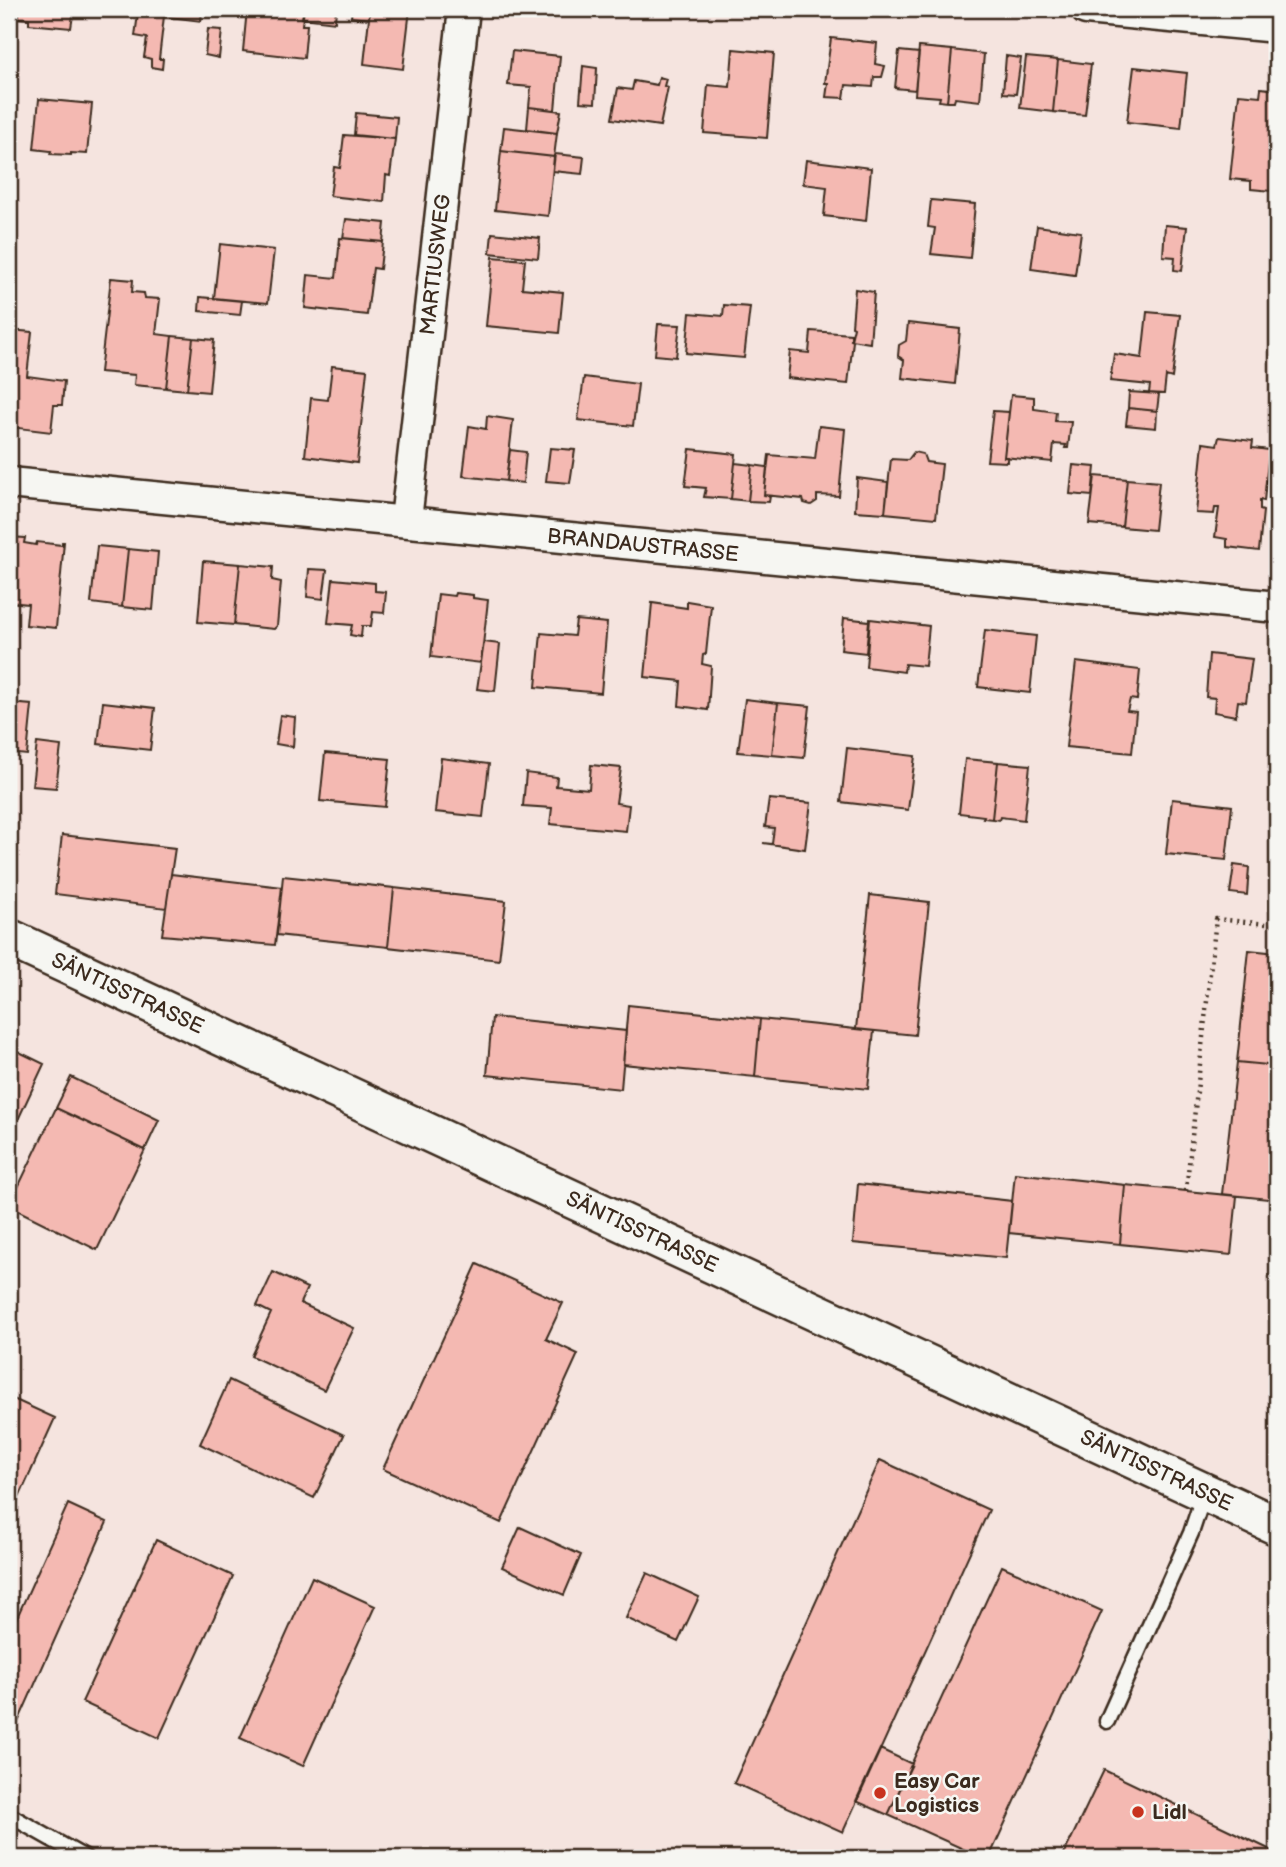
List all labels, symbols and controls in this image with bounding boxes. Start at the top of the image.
street label: MARTIUSWEG [415,193,456,336]
street label: BRANDAUSTRASSE [546,524,740,567]
street label: SÄNTISSTRASSE [47,947,208,1040]
street label: SÄNTISSTRASSE [562,1186,722,1278]
street label: SÄNTISSTRASSE [1076,1425,1237,1517]
place label: Easy Car Logistics [894,1769,980,1818]
marker: Easy Car Logistics [872,1785,888,1801]
place label: Lidl [1152,1800,1187,1825]
marker: Lidl [1130,1804,1146,1820]

